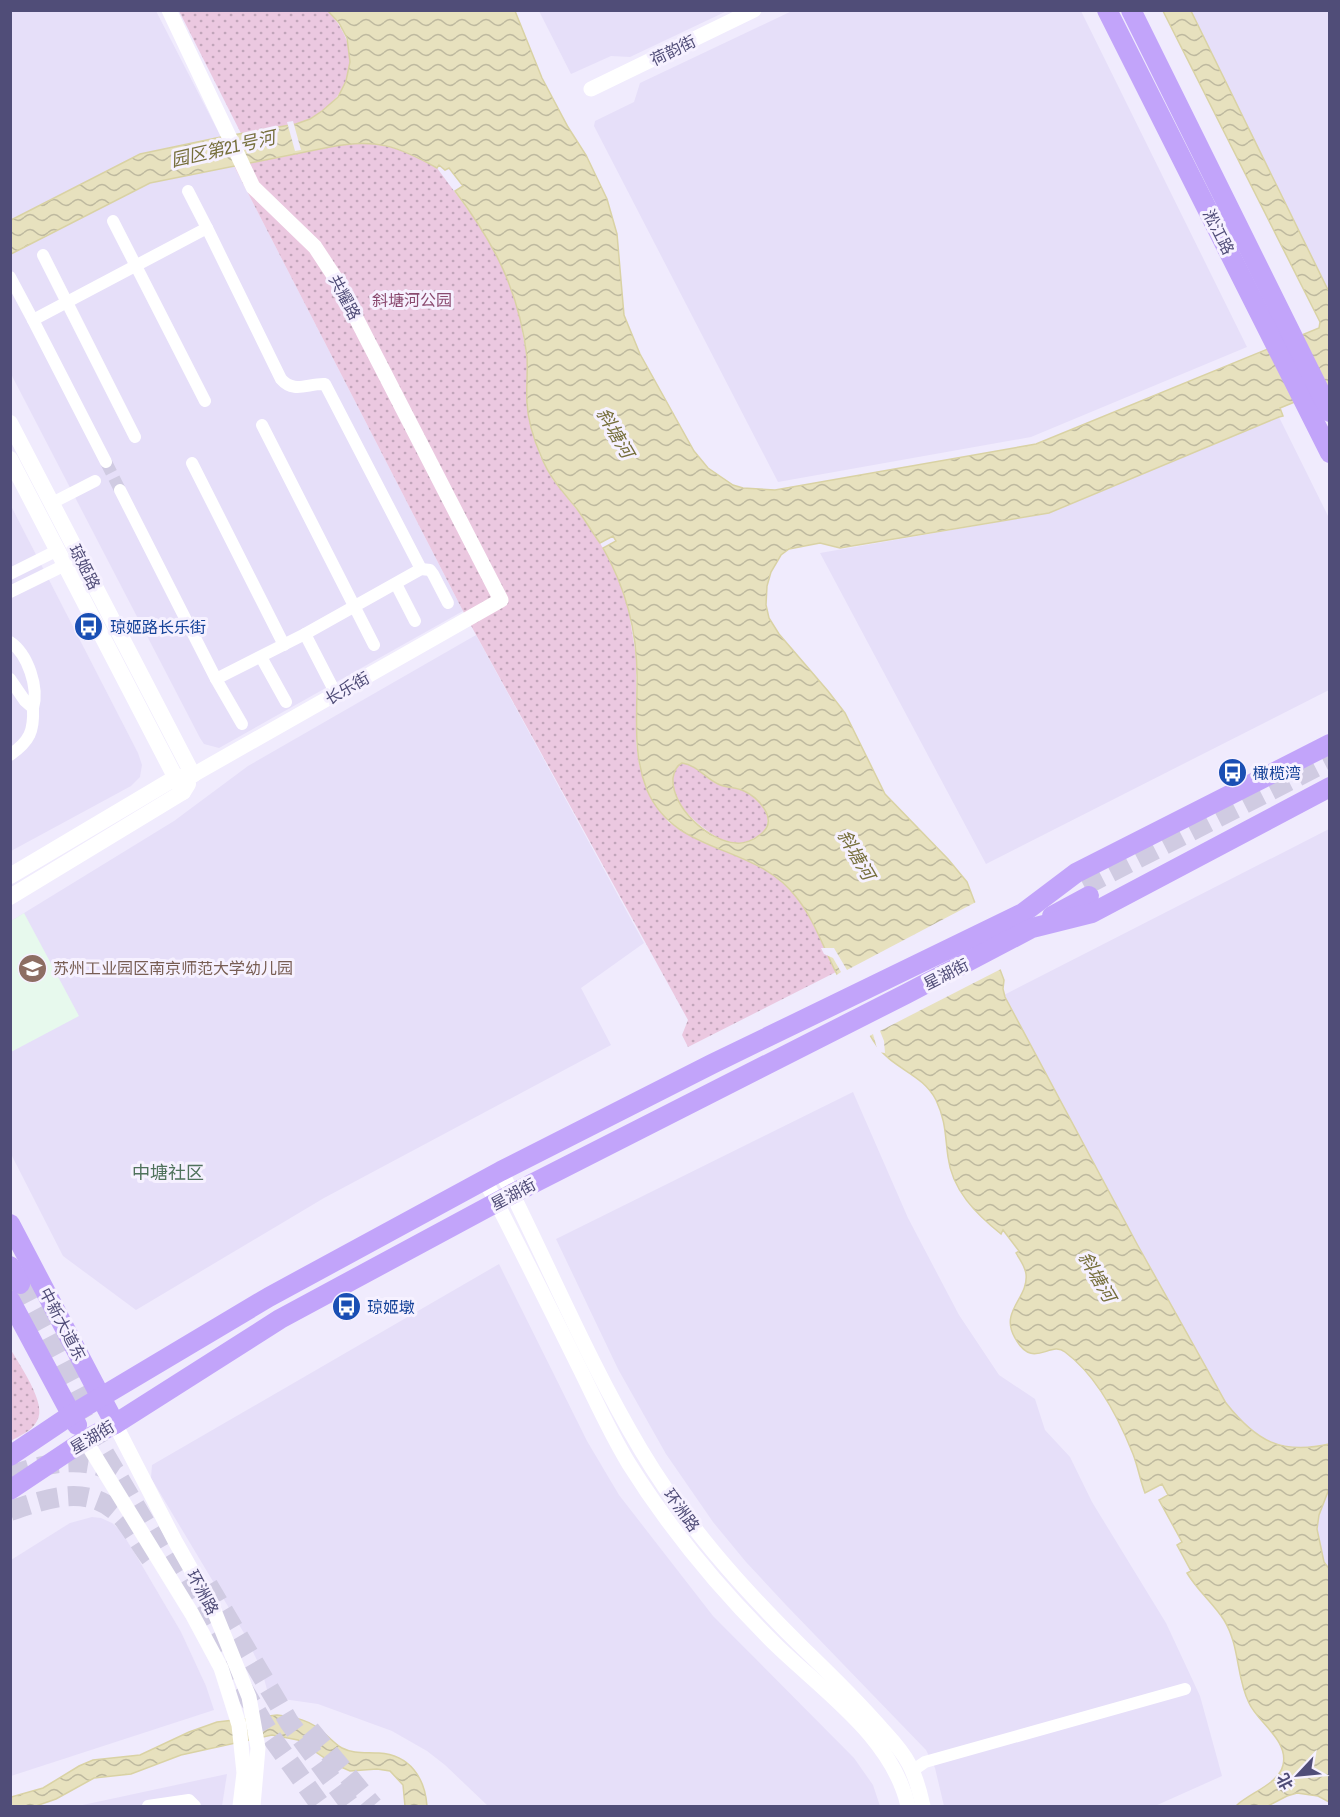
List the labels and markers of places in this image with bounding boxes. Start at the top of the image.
bus stop icon: 琼姬路长乐街 [73,611,105,643]
place label: 琼姬路长乐街 [110,616,206,638]
bus stop icon: 橄榄湾 [1216,757,1248,789]
place label: 橄榄湾 [1253,762,1301,784]
school or university icon: 苏州工业园区南京师范大学幼儿园 [16,952,48,984]
place label: 苏州工业园区南京师范大学幼儿园 [53,957,293,979]
bus stop icon: 琼姬墩 [330,1291,362,1323]
place label: 琼姬墩 [367,1296,415,1318]

